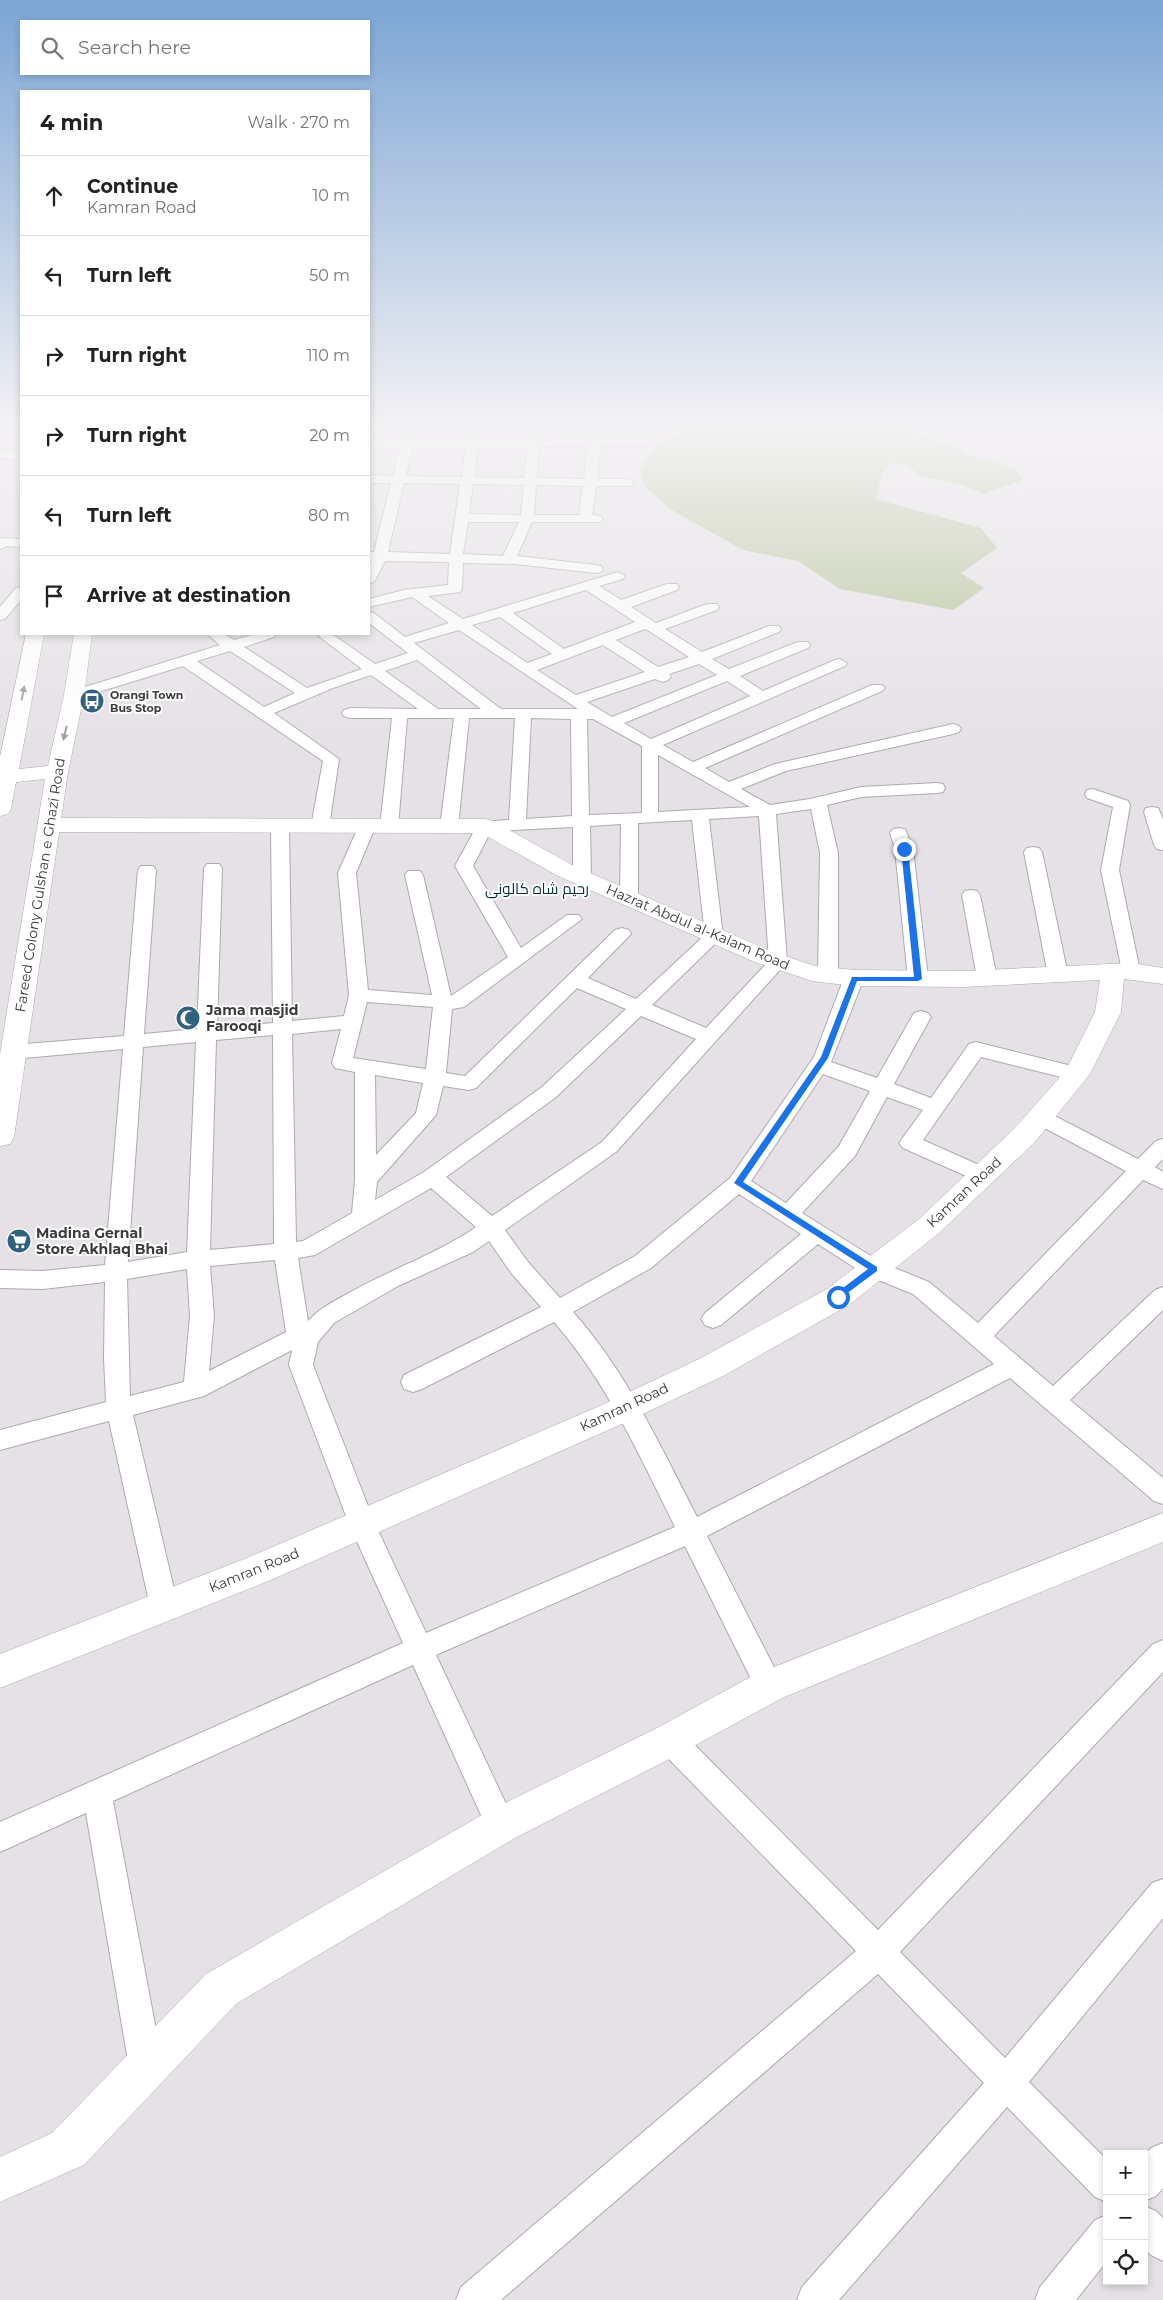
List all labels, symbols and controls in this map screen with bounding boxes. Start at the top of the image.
search box [20,20,370,75]
icon: search [38,34,66,62]
text: Search here [78,36,191,59]
text: 4 min [40,110,103,135]
text: Walk · 270 m [247,113,350,132]
text: Continue [87,175,178,198]
icon: ahead [40,182,68,210]
text: 10 m [312,186,350,205]
text: Kamran Road [87,198,197,217]
icon: left [40,262,68,290]
text: Turn left [87,264,172,287]
text: 50 m [309,266,350,285]
icon: right [40,342,68,370]
text: Turn right [87,344,187,367]
text: 110 m [307,346,350,365]
icon: right [40,422,68,450]
text: Turn right [87,424,187,447]
text: 20 m [309,426,350,445]
icon: left [40,502,68,530]
text: Turn left [87,504,172,527]
text: 80 m [308,506,350,525]
icon: arrive [40,582,68,610]
text: Arrive at destination [87,584,291,607]
one-way arrow [19,685,27,700]
bus stop icon: Orangi Town Bus Stop [79,688,105,714]
place label: Orangi Town Bus Stop [110,688,183,715]
one-way arrow [61,726,69,741]
street label: Fareed Colony Gulshan e Ghazi Road [11,757,69,1013]
route end [893,838,916,861]
district label: رحیم شاہ کالونی [485,879,589,899]
street label: Hazrat Abdul al-Kalam Road [603,880,793,974]
place label: Jama masjid Farooqi [205,1001,298,1035]
mosque icon: Jama masjid Farooqi [175,1005,201,1031]
street label: Kamran Road [923,1153,1005,1231]
place label: Madina Gernal Store Akhlaq Bhai [36,1224,168,1258]
supermarket icon: Madina Gernal Store Akhlaq Bhai [6,1228,32,1254]
route start [827,1286,850,1309]
street label: Kamran Road [577,1379,671,1435]
street label: Kamran Road [206,1544,302,1596]
map controls [1103,2150,1148,2285]
button: + [1103,2150,1148,2195]
button: − [1103,2195,1148,2240]
button: locate [1103,2240,1148,2285]

